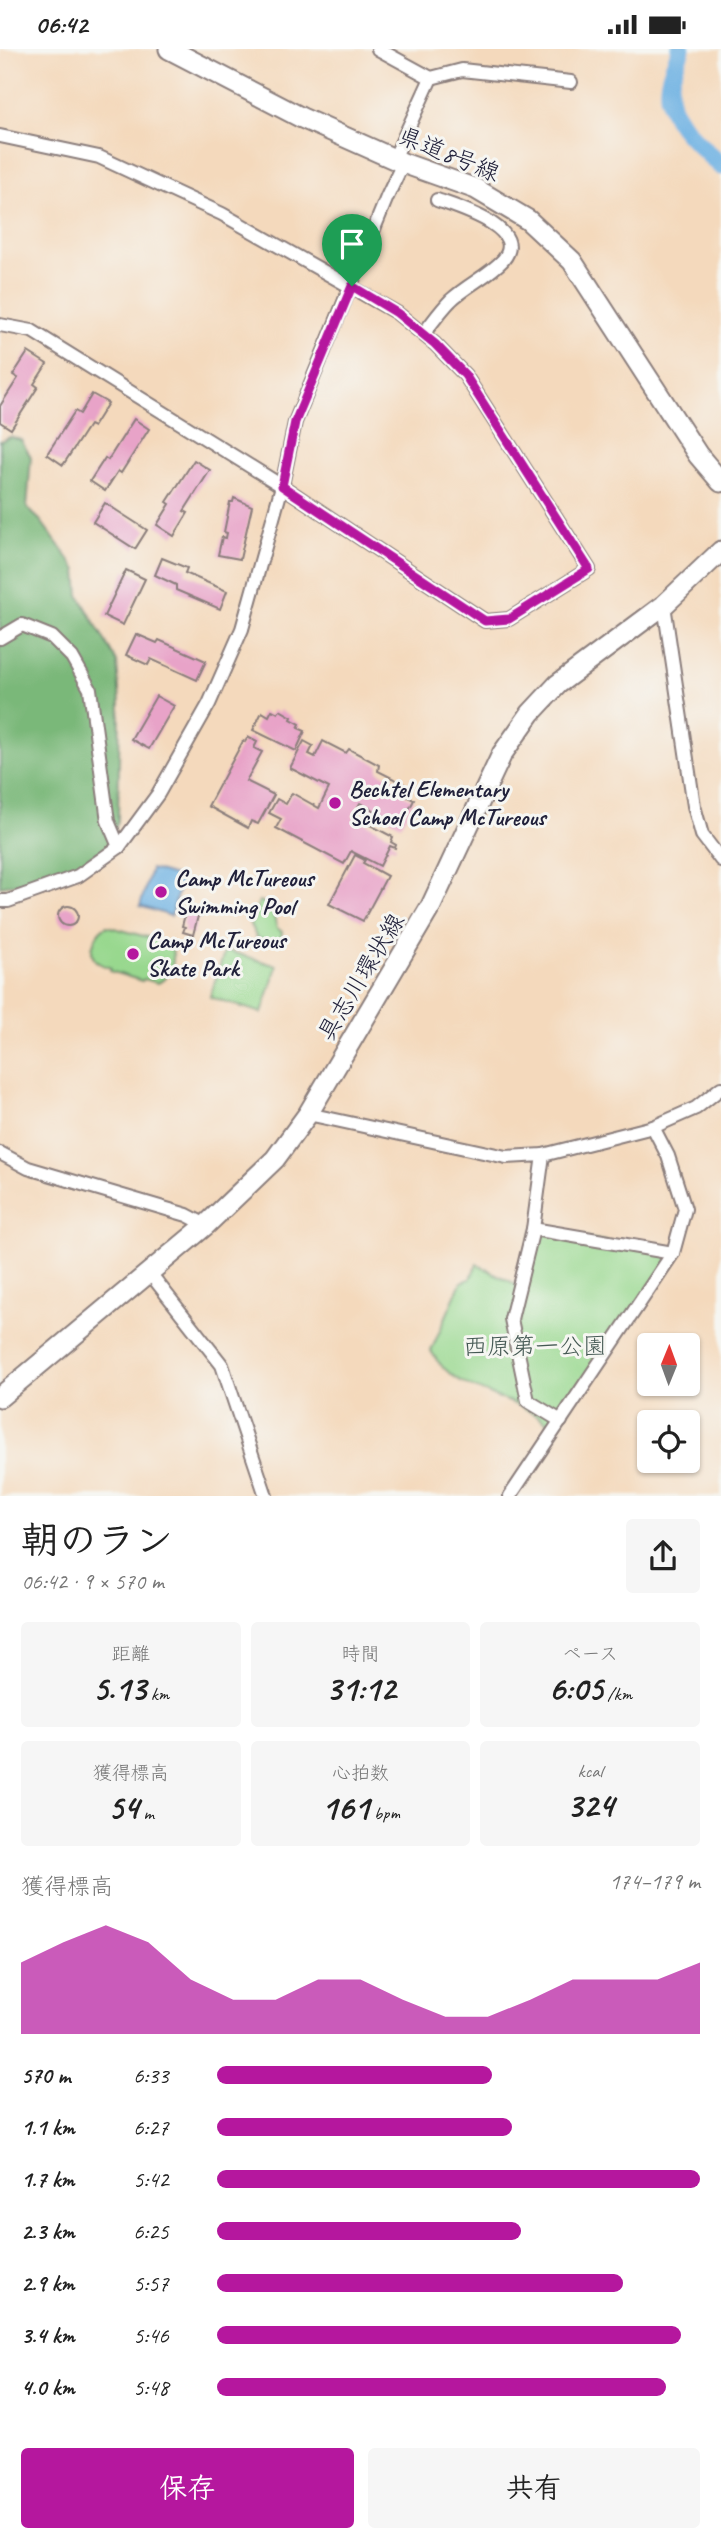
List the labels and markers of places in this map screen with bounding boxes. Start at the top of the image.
pin [322,214,382,286]
place label: Bechtel Elementary School Camp McTureous [349,774,548,832]
marker: Bechtel Elementary School Camp McTureous [327,795,343,811]
place label: Camp McTureous Swimming Pool [175,863,316,921]
marker: Camp McTureous Swimming Pool [153,884,169,900]
place label: Camp McTureous Skate Park [147,925,288,983]
marker: Camp McTureous Skate Park [125,946,141,962]

